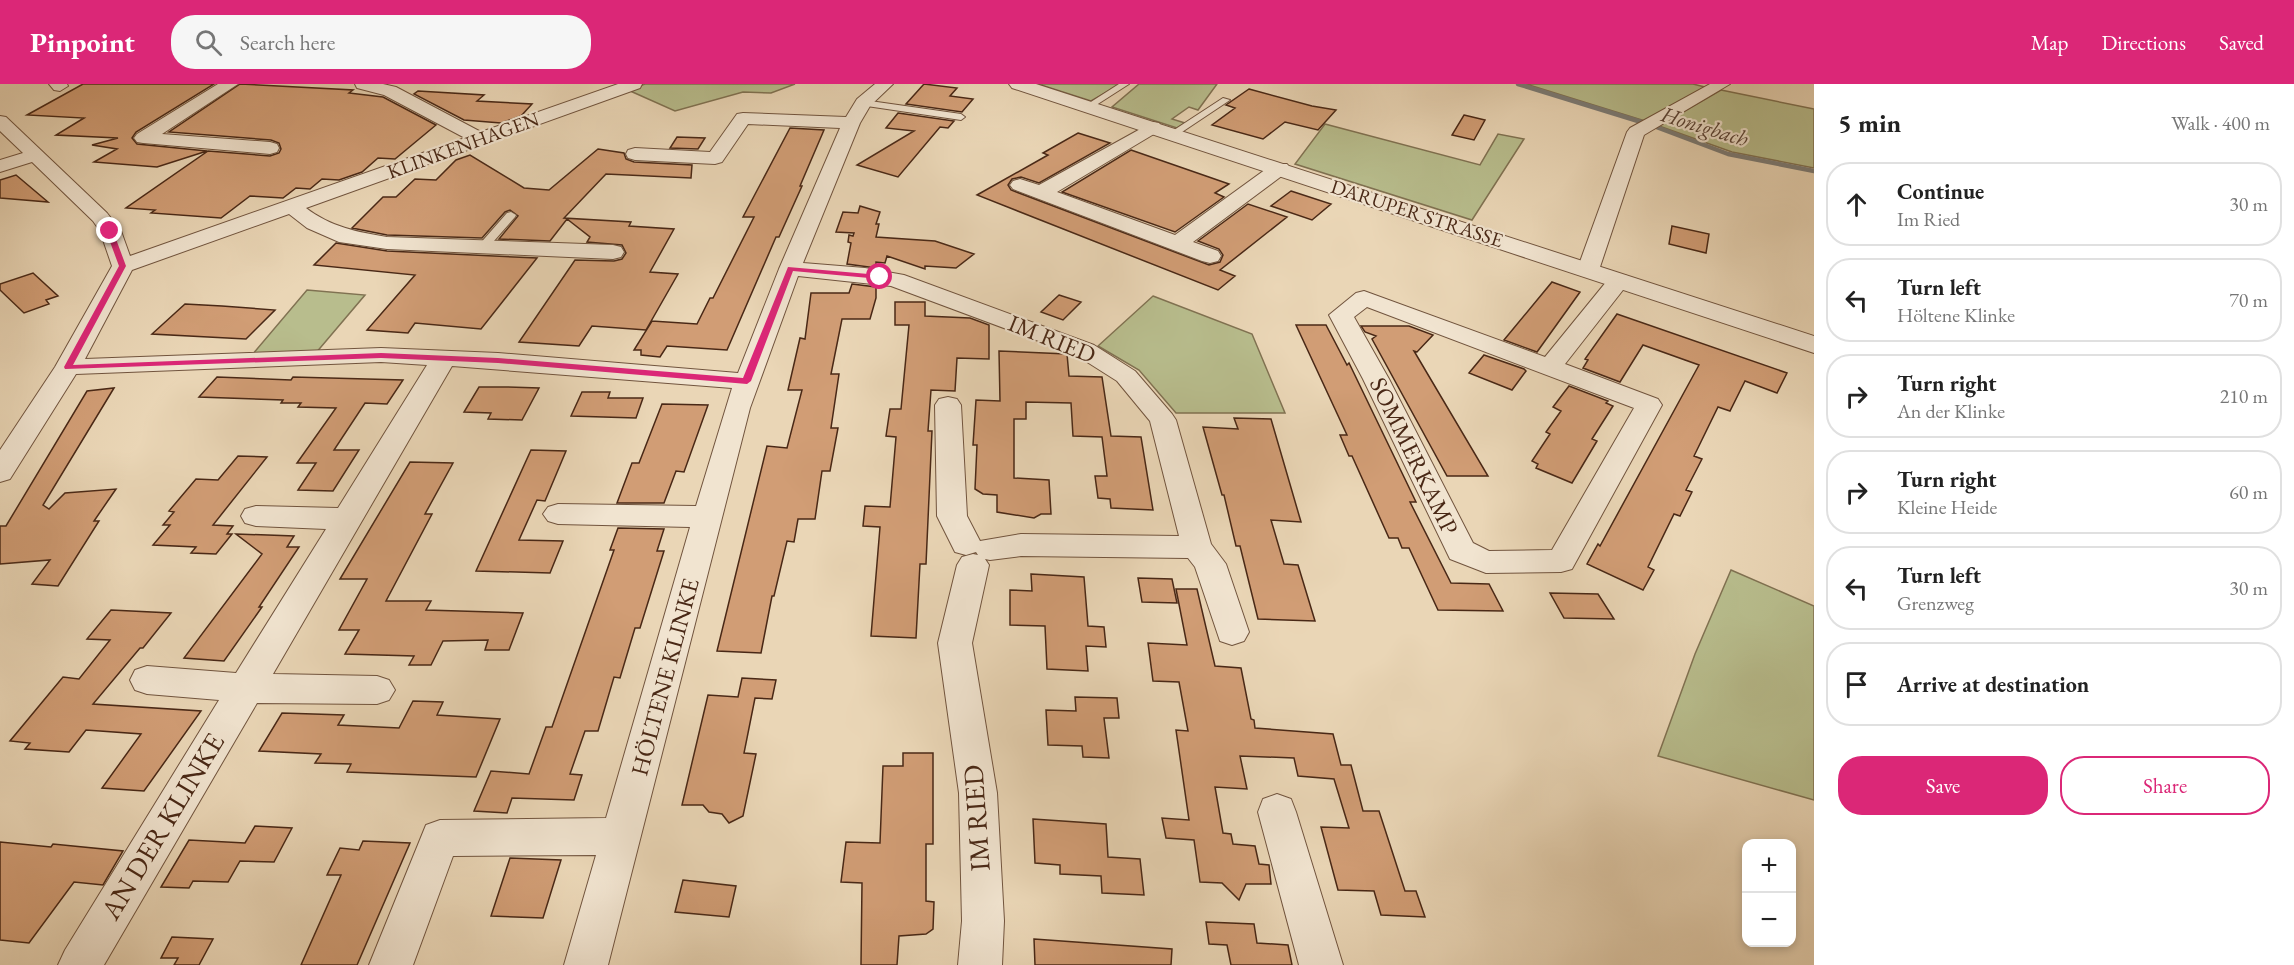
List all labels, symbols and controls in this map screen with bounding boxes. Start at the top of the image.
search box [171,15,591,69]
text: Pinpoint [30,24,135,60]
icon: search [192,26,225,59]
text: Search here [240,28,335,57]
text: Map [2031,29,2068,56]
text: Directions [2101,29,2186,56]
text: Saved [2219,29,2264,56]
water label: Honigbach [1657,99,1752,153]
street label: KLINKENHAGEN [383,105,543,185]
text: 5 min [1838,106,1901,140]
text: Walk · 400 m [2171,110,2270,136]
street label: DARUPER STRASSE [1328,173,1506,253]
text: Continue [1897,177,1984,206]
icon: ahead [1840,188,1873,221]
text: 30 m [2229,191,2268,217]
text: Im Ried [1897,206,1960,232]
route end [96,217,122,243]
route start [866,263,892,289]
text: Turn left [1897,273,1981,302]
icon: left [1840,284,1873,317]
text: 70 m [2229,287,2268,313]
text: Höltene Klinke [1897,302,2015,328]
street label: IM RIED [1004,307,1100,370]
text: Turn right [1897,369,1996,398]
street label: SOMMERKAMP [1363,372,1466,540]
icon: right [1840,380,1873,413]
text: 210 m [2220,383,2268,409]
text: An der Klinke [1897,398,2005,424]
text: Turn right [1897,465,1996,494]
icon: right [1840,476,1873,509]
text: 60 m [2229,479,2268,505]
text: Kleine Heide [1897,494,1997,520]
text: Turn left [1897,561,1981,590]
icon: left [1840,572,1873,605]
street label: HÖLTENE KLINKE [623,575,706,779]
text: 30 m [2229,575,2268,601]
text: Grenzweg [1897,590,1974,616]
icon: arrive [1840,668,1873,701]
text: Arrive at destination [1897,670,2089,699]
street label: AN DER KLINKE [92,726,232,927]
button: Save [1838,756,2048,815]
button: Share [2060,756,2270,815]
street label: IM RIED [954,763,998,873]
map controls [1742,839,1796,947]
button: + [1742,839,1796,893]
button: − [1742,893,1796,947]

